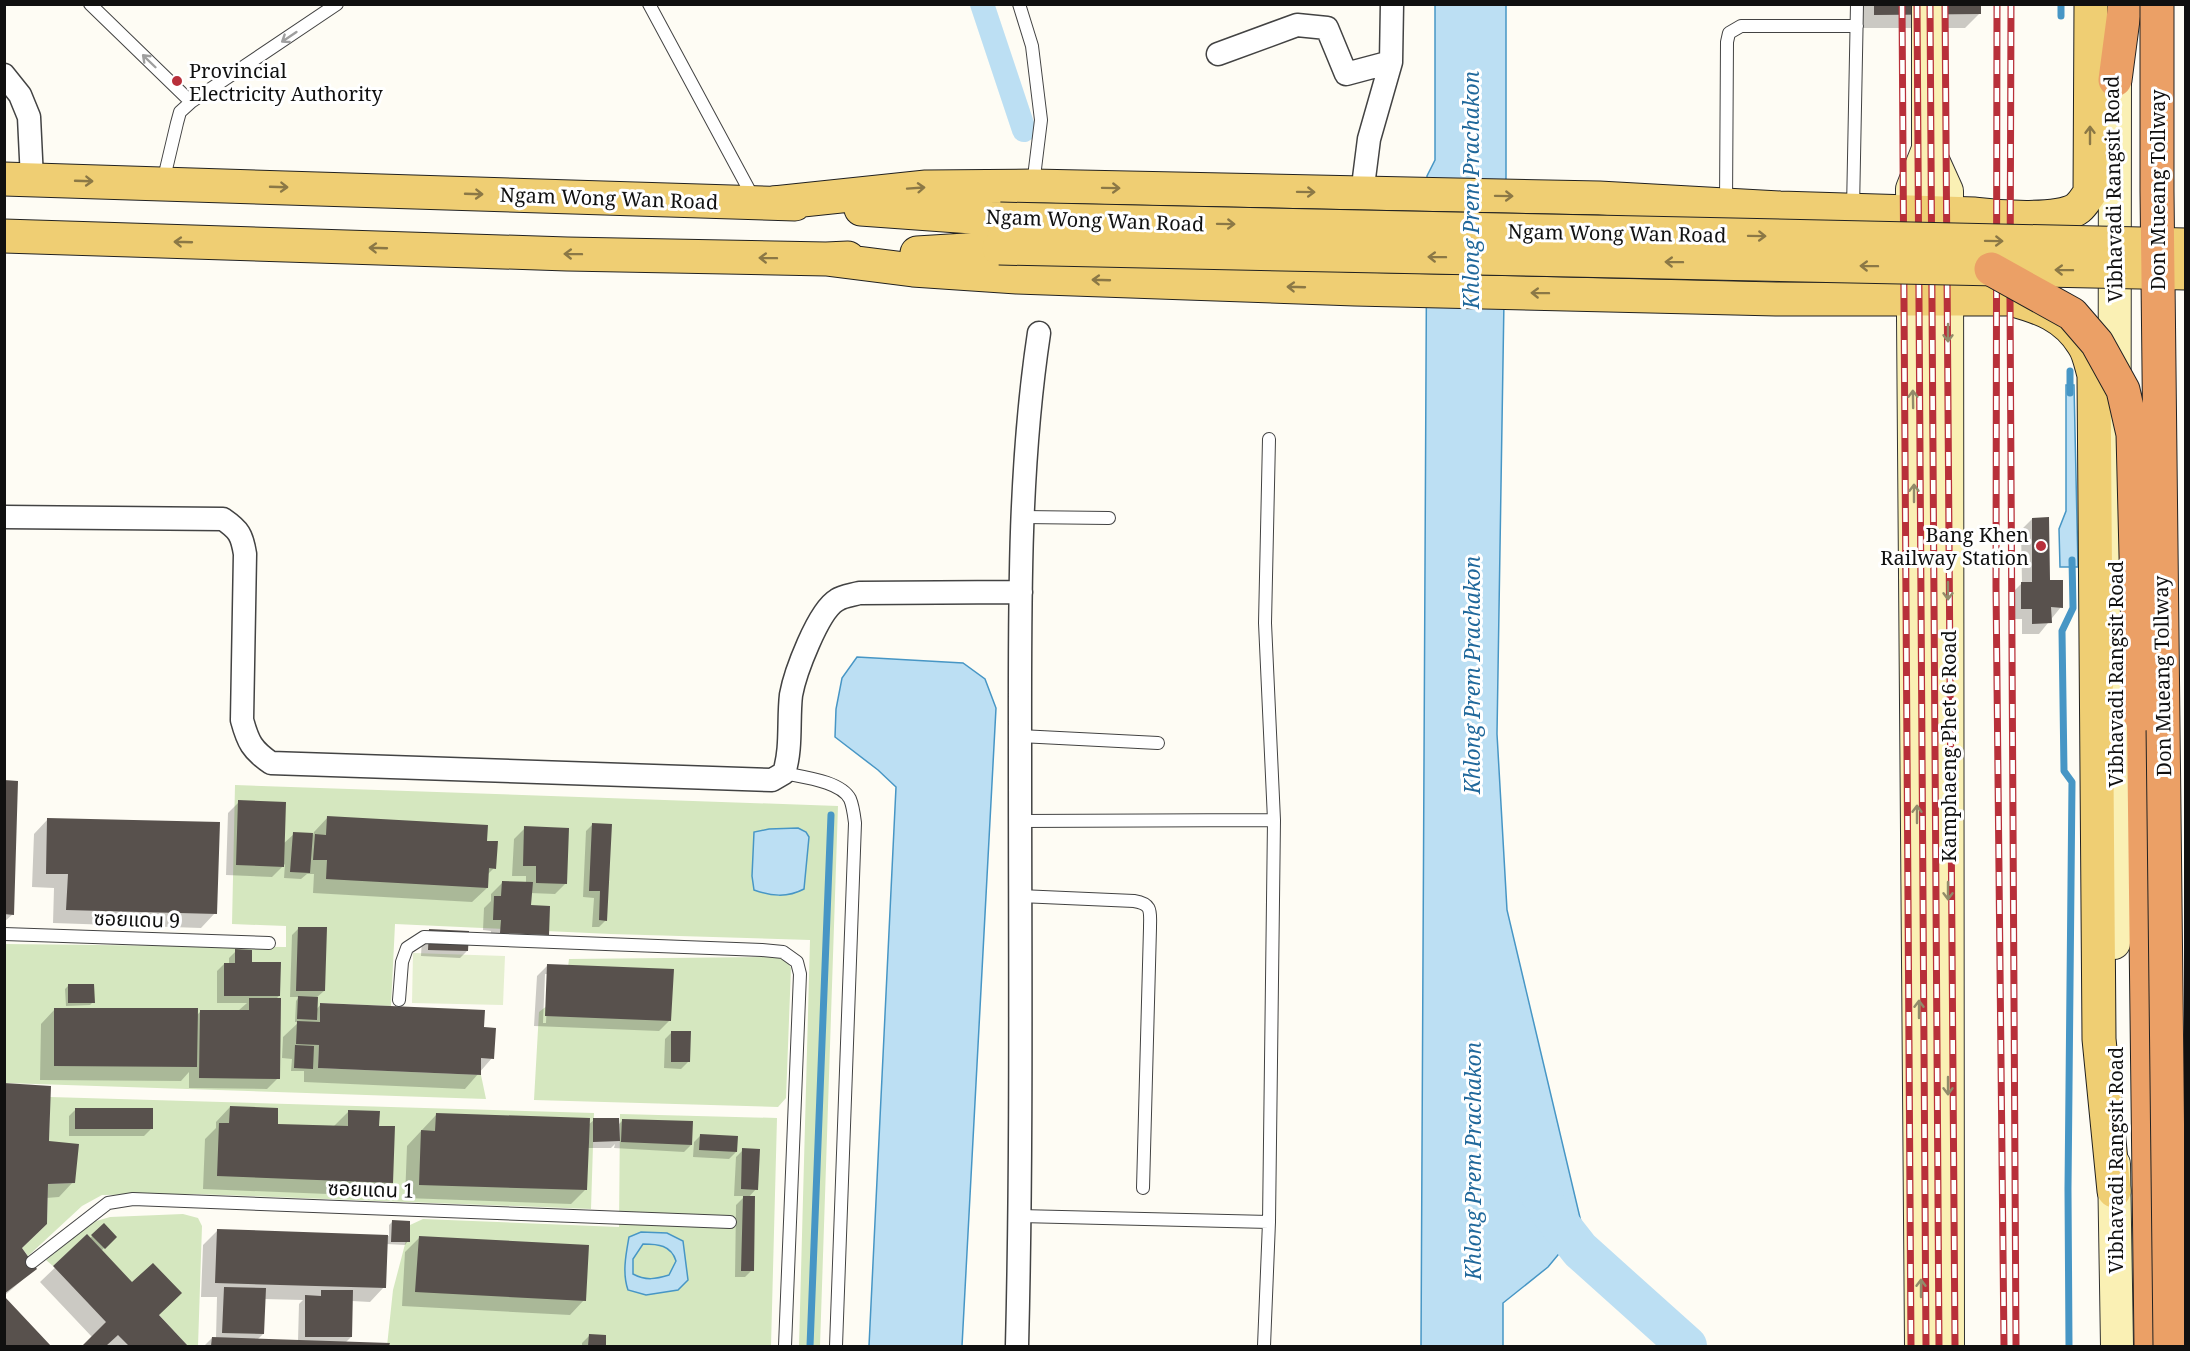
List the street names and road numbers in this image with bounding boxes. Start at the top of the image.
street label: Vibhavadi Rangsit Road [2098,75,2128,303]
street label: Don Mueang Tollway [2144,89,2171,291]
street label: Ngam Wong Wan Road [499,181,719,215]
street label: Ngam Wong Wan Road [985,203,1205,237]
street label: Ngam Wong Wan Road [1507,218,1727,248]
street label: Vibhavadi Rangsit Road [2102,561,2129,787]
street label: Don Mueang Tollway [2147,575,2177,777]
street label: Kamphaeng Phet 6 Road [1935,630,1962,862]
street label: ซอยแดน 9 [93,904,181,934]
street label: Vibhavadi Rangsit Road [2102,1047,2129,1273]
street label: ซอยแดน 1 [327,1174,415,1204]

